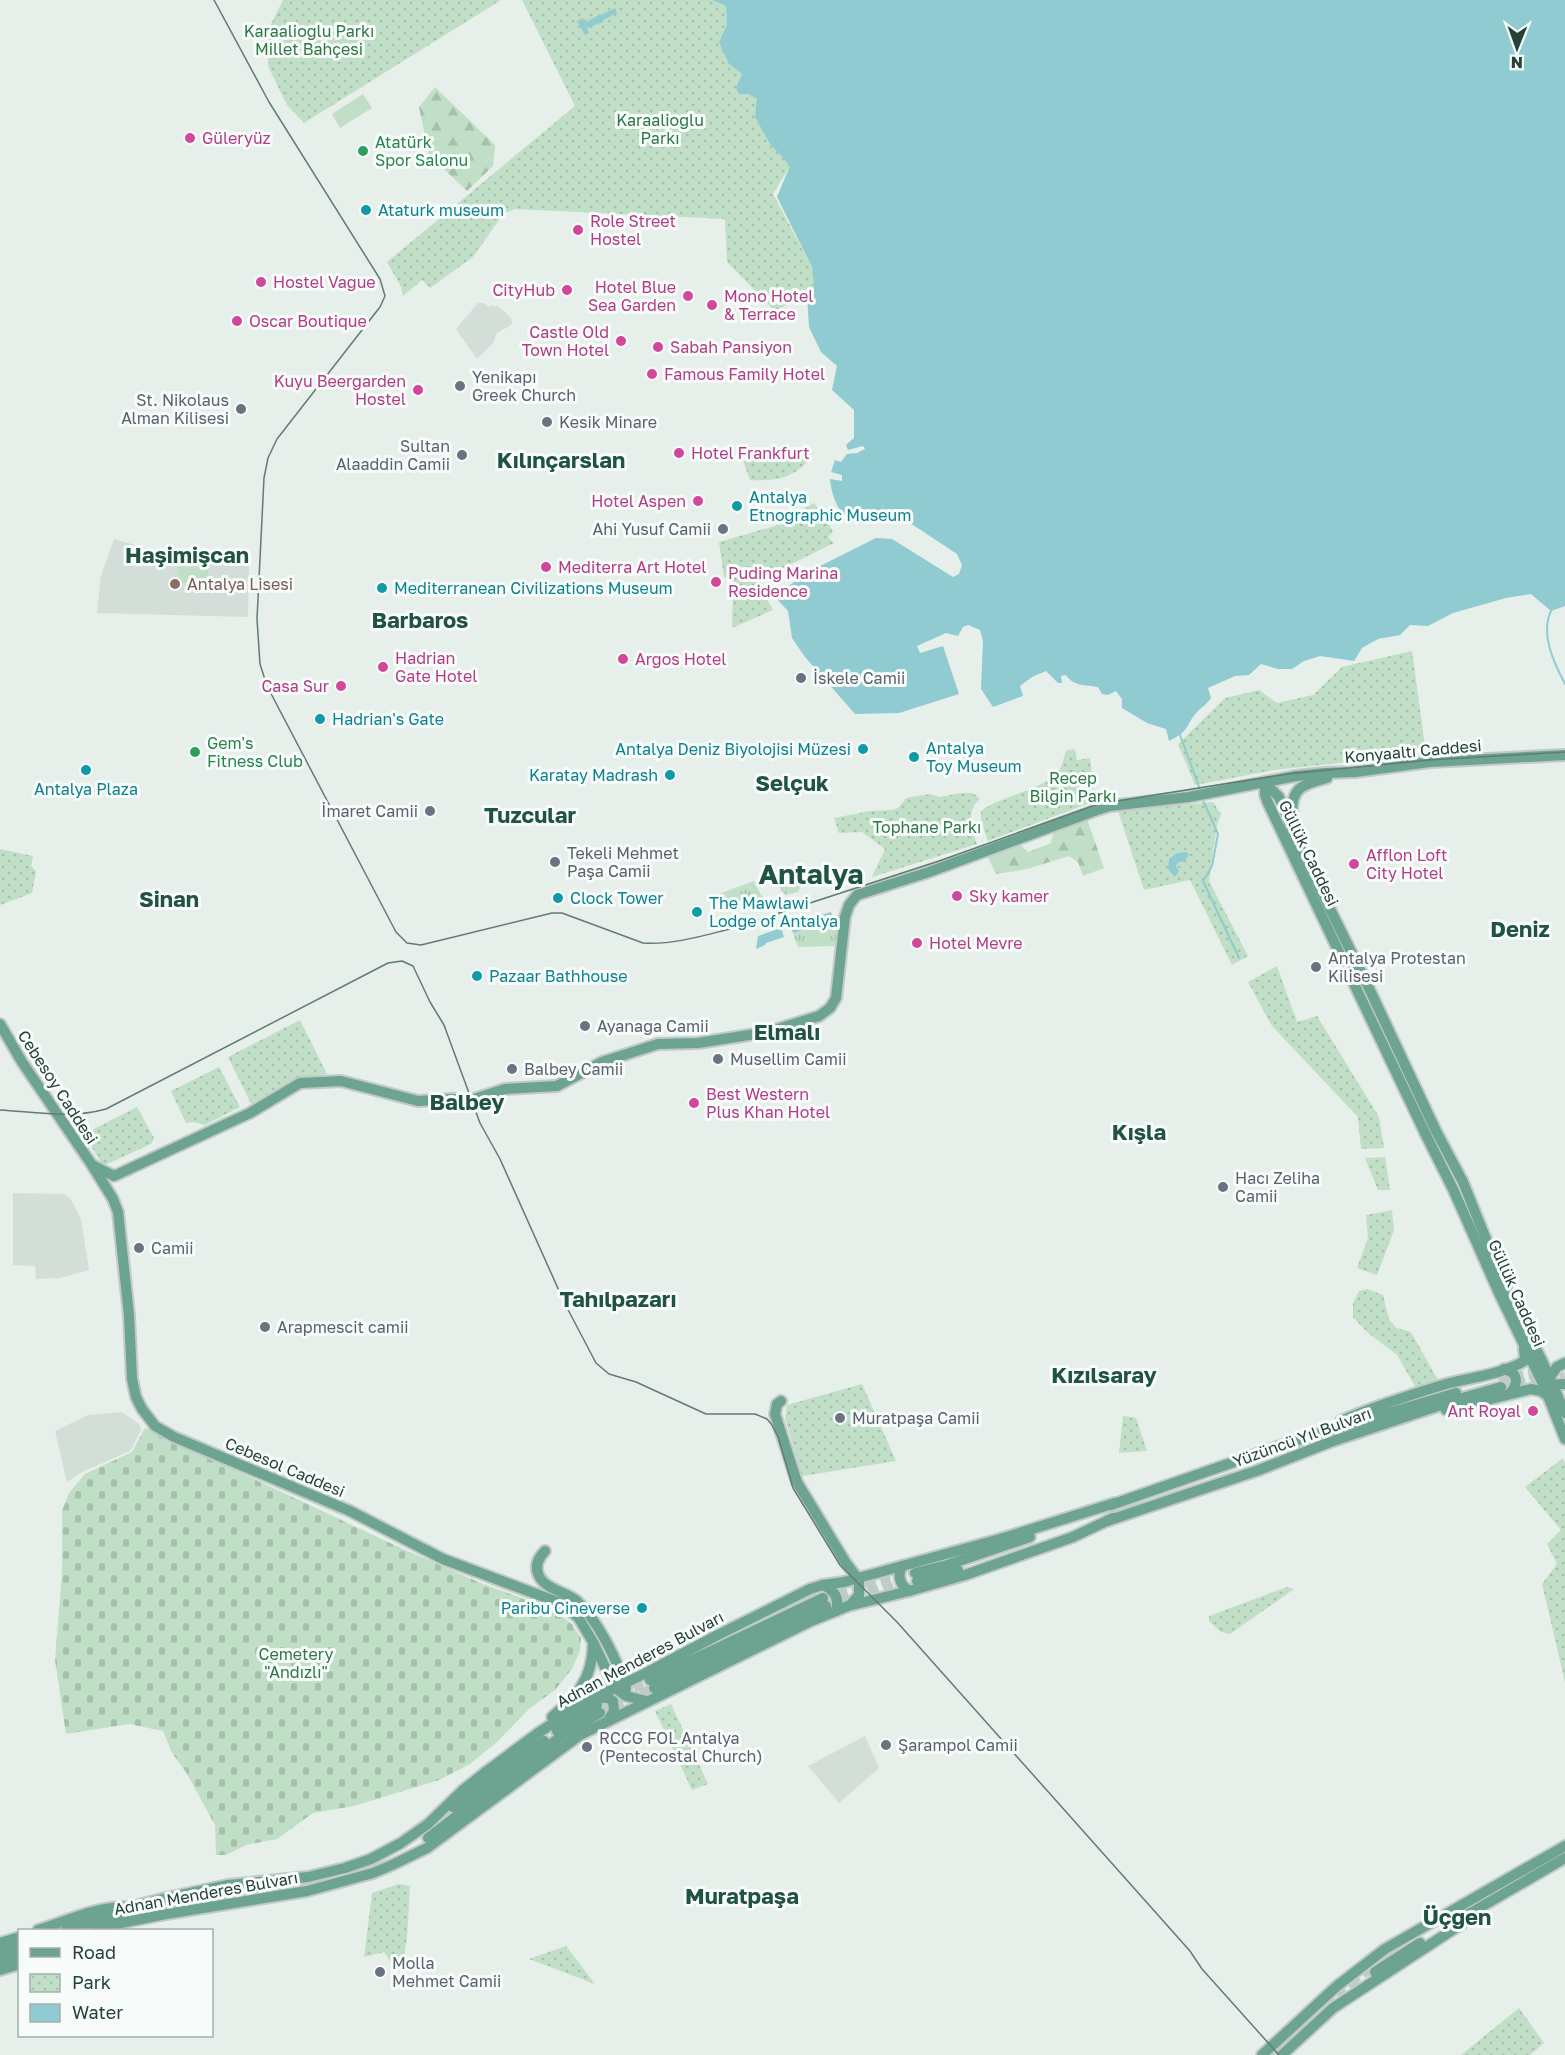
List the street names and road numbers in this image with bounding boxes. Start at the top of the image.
street label: Konyaaltı Caddesi [1344,735,1482,767]
street label: Güllük Caddesi [1275,797,1343,909]
street label: Cebesoy Caddesi [14,1026,102,1148]
street label: Güllük Caddesi [1484,1236,1550,1350]
street label: Yüzüncü Yıl Bulvarı [1230,1403,1374,1471]
street label: Cebesol Caddesi [222,1433,348,1501]
street label: Adnan Menderes Bulvarı [553,1606,727,1712]
street label: Adnan Menderes Bulvarı [113,1867,299,1919]

